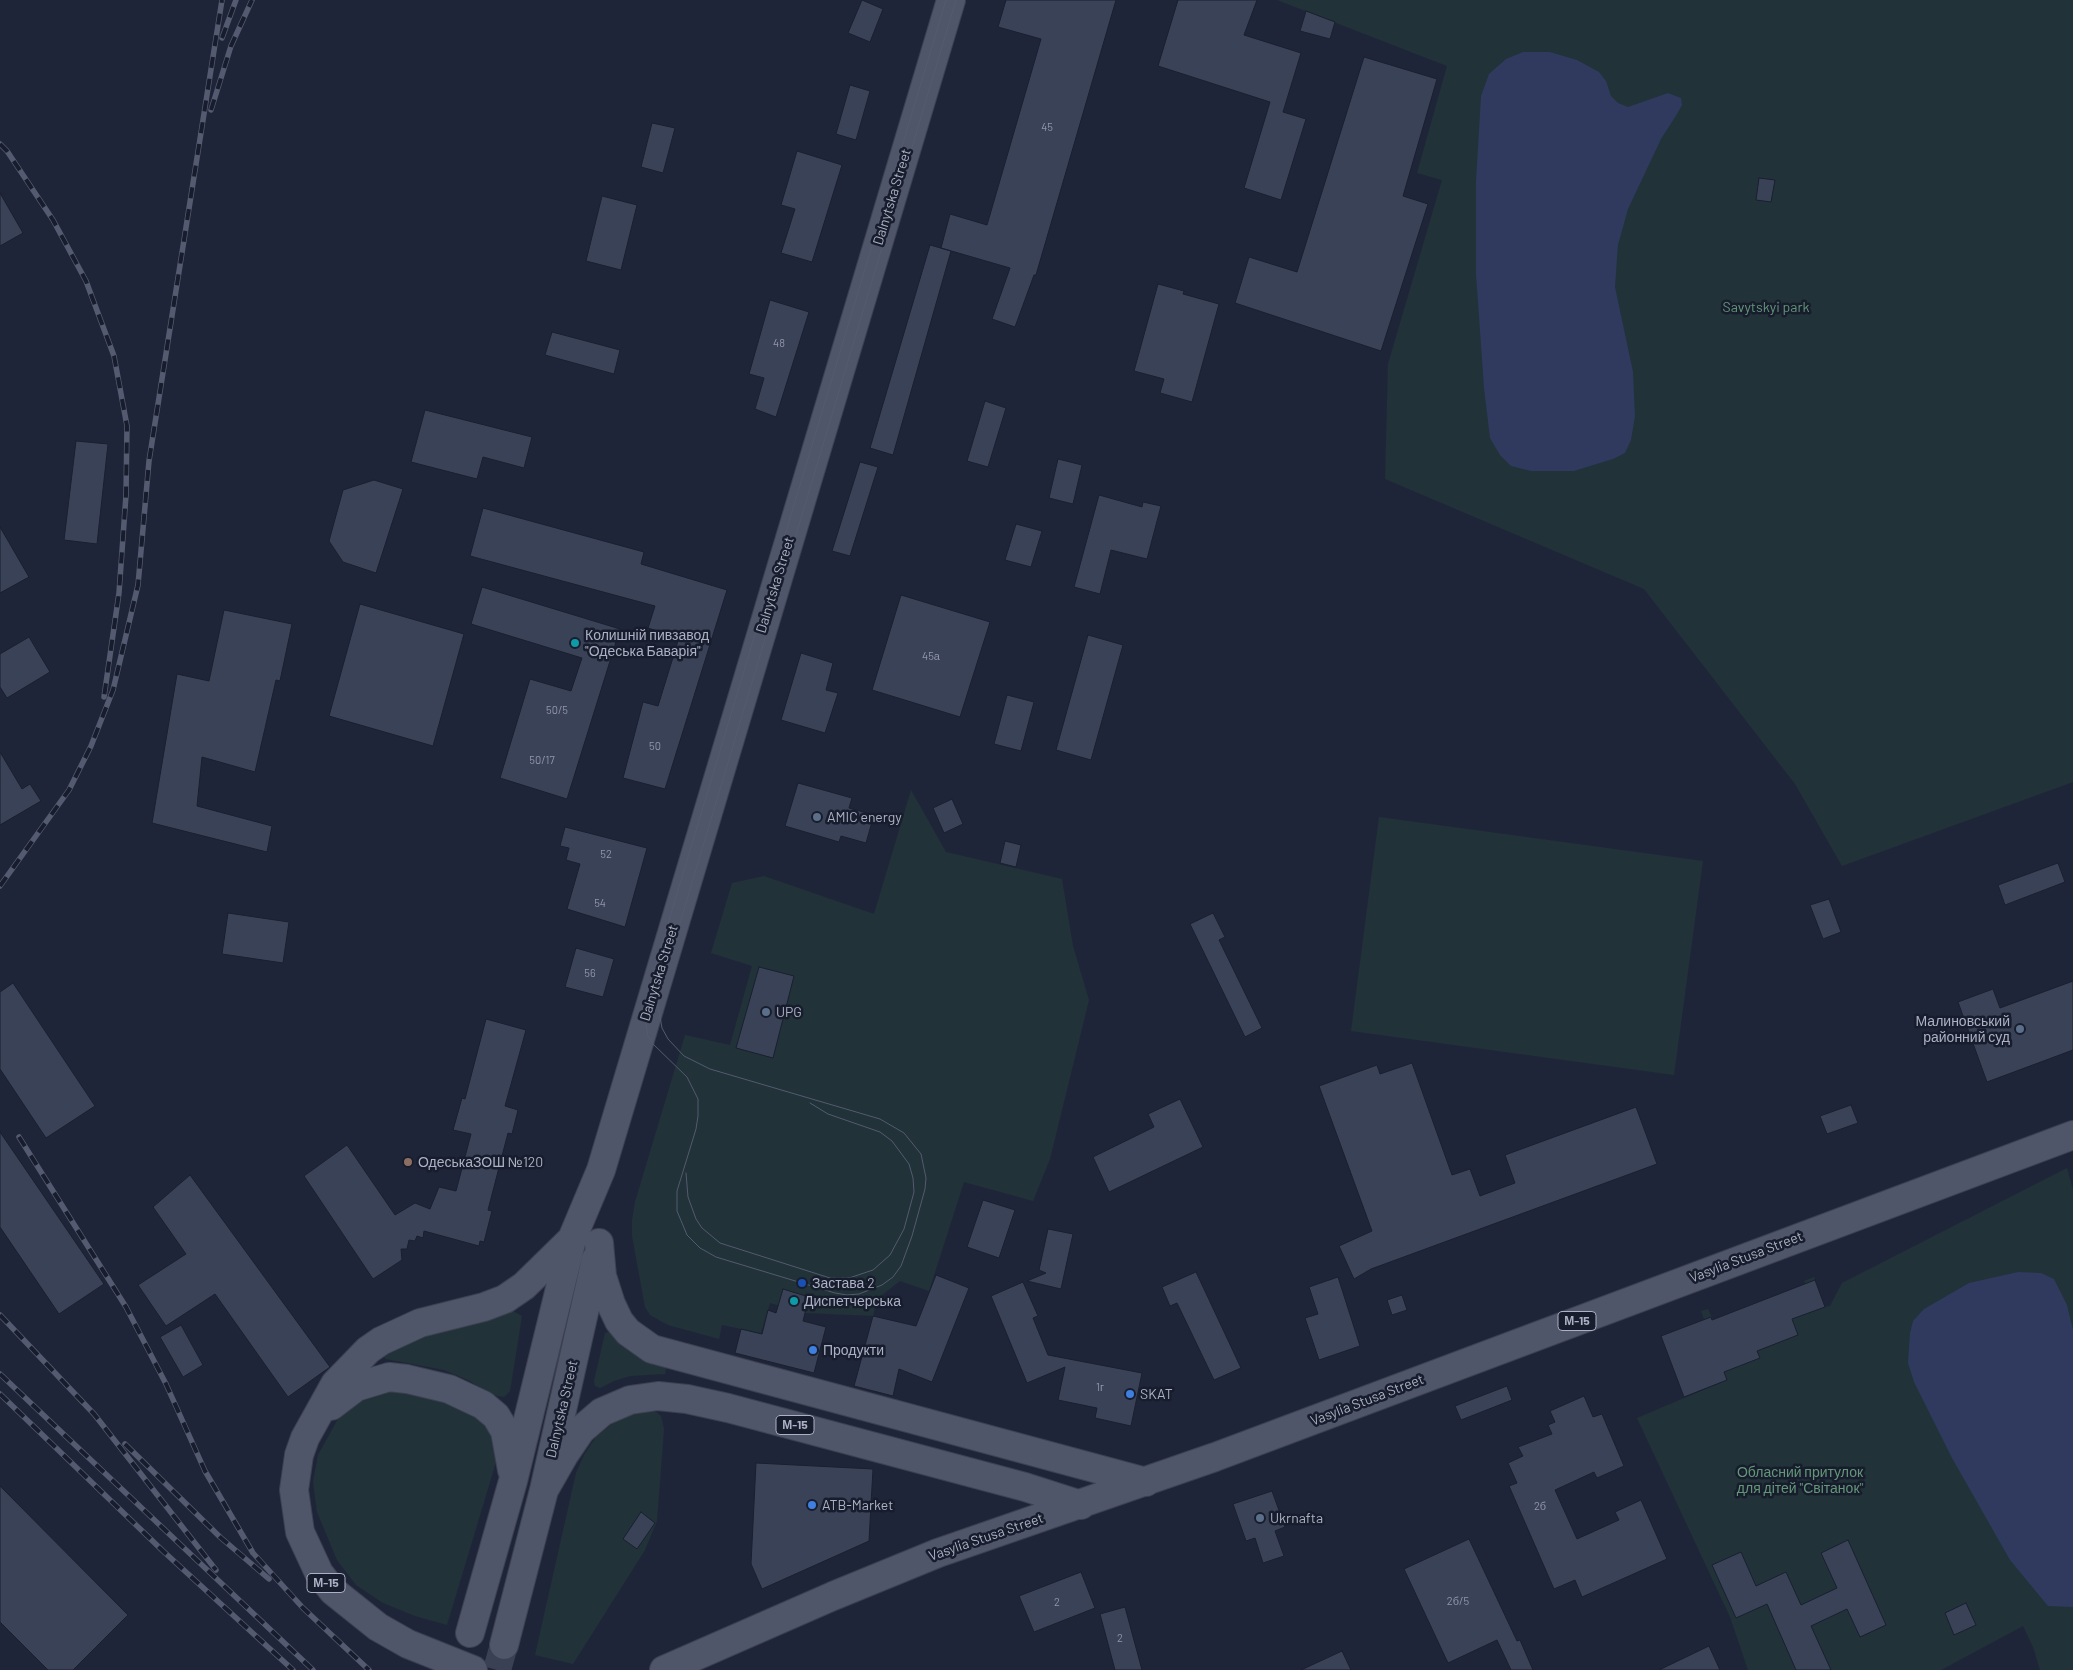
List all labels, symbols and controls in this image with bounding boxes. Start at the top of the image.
house number: 45 [1041,120,1053,134]
street label: Dalnytska Street [869,147,915,247]
park label: Savytskyi park [1723,299,1809,315]
house number: 48 [773,336,785,350]
street label: Dalnytska Street [752,535,798,635]
place label: Колишній пивзавод "Одеська Баварія" [585,627,709,660]
marker: Колишній пивзавод "Одеська Баварія" [569,637,581,649]
house number: 45а [922,649,940,663]
house number: 50/5 [546,703,568,717]
house number: 50 [649,739,661,753]
house number: 50/17 [529,753,555,767]
place label: AMIC energy [827,809,902,825]
marker: AMIC energy [811,811,823,823]
house number: 52 [600,847,612,861]
house number: 54 [594,896,606,910]
street label: Dalnytska Street [636,923,682,1023]
house number: 56 [584,966,596,980]
place label: UPG [776,1004,802,1020]
marker: UPG [760,1006,772,1018]
place label: Малиновський районний суд [1916,1013,2010,1046]
marker: Малиновський районний суд [2014,1023,2026,1035]
place label: ОдеськаЗОШ №120 [418,1154,543,1170]
marker: ОдеськаЗОШ №120 [402,1156,414,1168]
street label: Vasylia Stusa Street [1687,1228,1805,1286]
place label: Застава 2 [812,1275,875,1291]
marker: Застава 2 [796,1277,808,1289]
place label: Диспетчерська [804,1293,901,1309]
marker: Диспетчерська [788,1295,800,1307]
road number: М-15 [1558,1312,1596,1330]
place label: Продукти [823,1342,884,1358]
marker: Продукти [807,1344,819,1356]
street label: Dalnytska Street [543,1359,581,1459]
street label: Vasylia Stusa Street [1308,1371,1426,1429]
house number: 1г [1096,1380,1104,1394]
place label: SKAT [1140,1386,1173,1402]
marker: SKAT [1124,1388,1136,1400]
road number: М-15 [776,1416,814,1434]
park label: Обласний притулок для дітей "Світанок" [1737,1464,1863,1496]
place label: ATB-Market [822,1497,893,1513]
marker: ATB-Market [806,1499,818,1511]
house number: 2б [1534,1499,1546,1513]
street label: Vasylia Stusa Street [927,1510,1045,1564]
place label: Ukrnafta [1270,1510,1323,1526]
marker: Ukrnafta [1254,1512,1266,1524]
road number: М-15 [307,1574,345,1592]
house number: 2б/5 [1447,1594,1469,1608]
house number: 2 [1054,1595,1060,1609]
house number: 2 [1117,1631,1123,1645]

